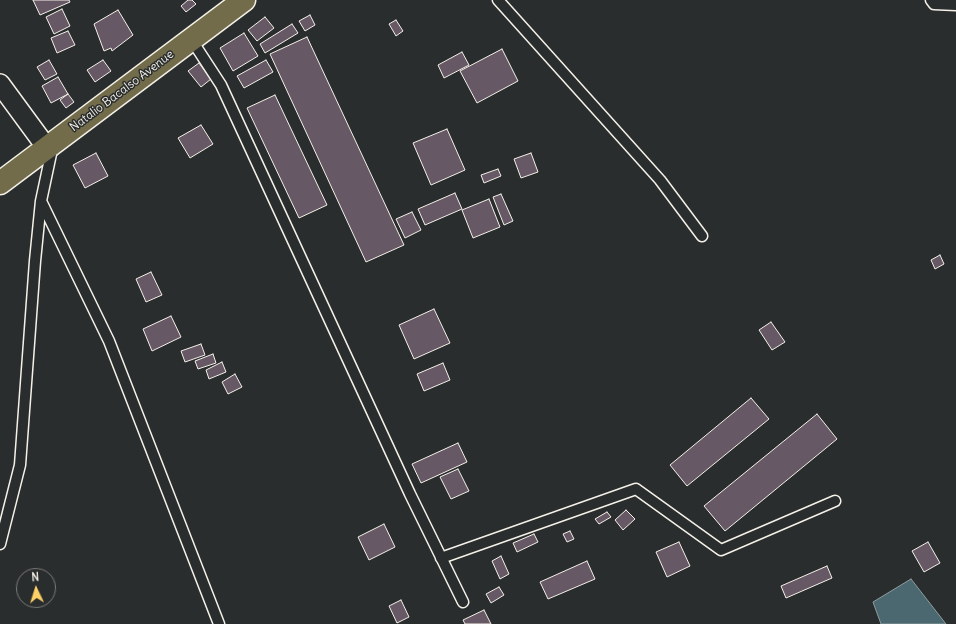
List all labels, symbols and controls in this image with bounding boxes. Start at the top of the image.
street label: Natalio Bacalso Avenue [67,47,177,135]
north arrow [16,568,56,608]
text: N [31,570,40,584]

